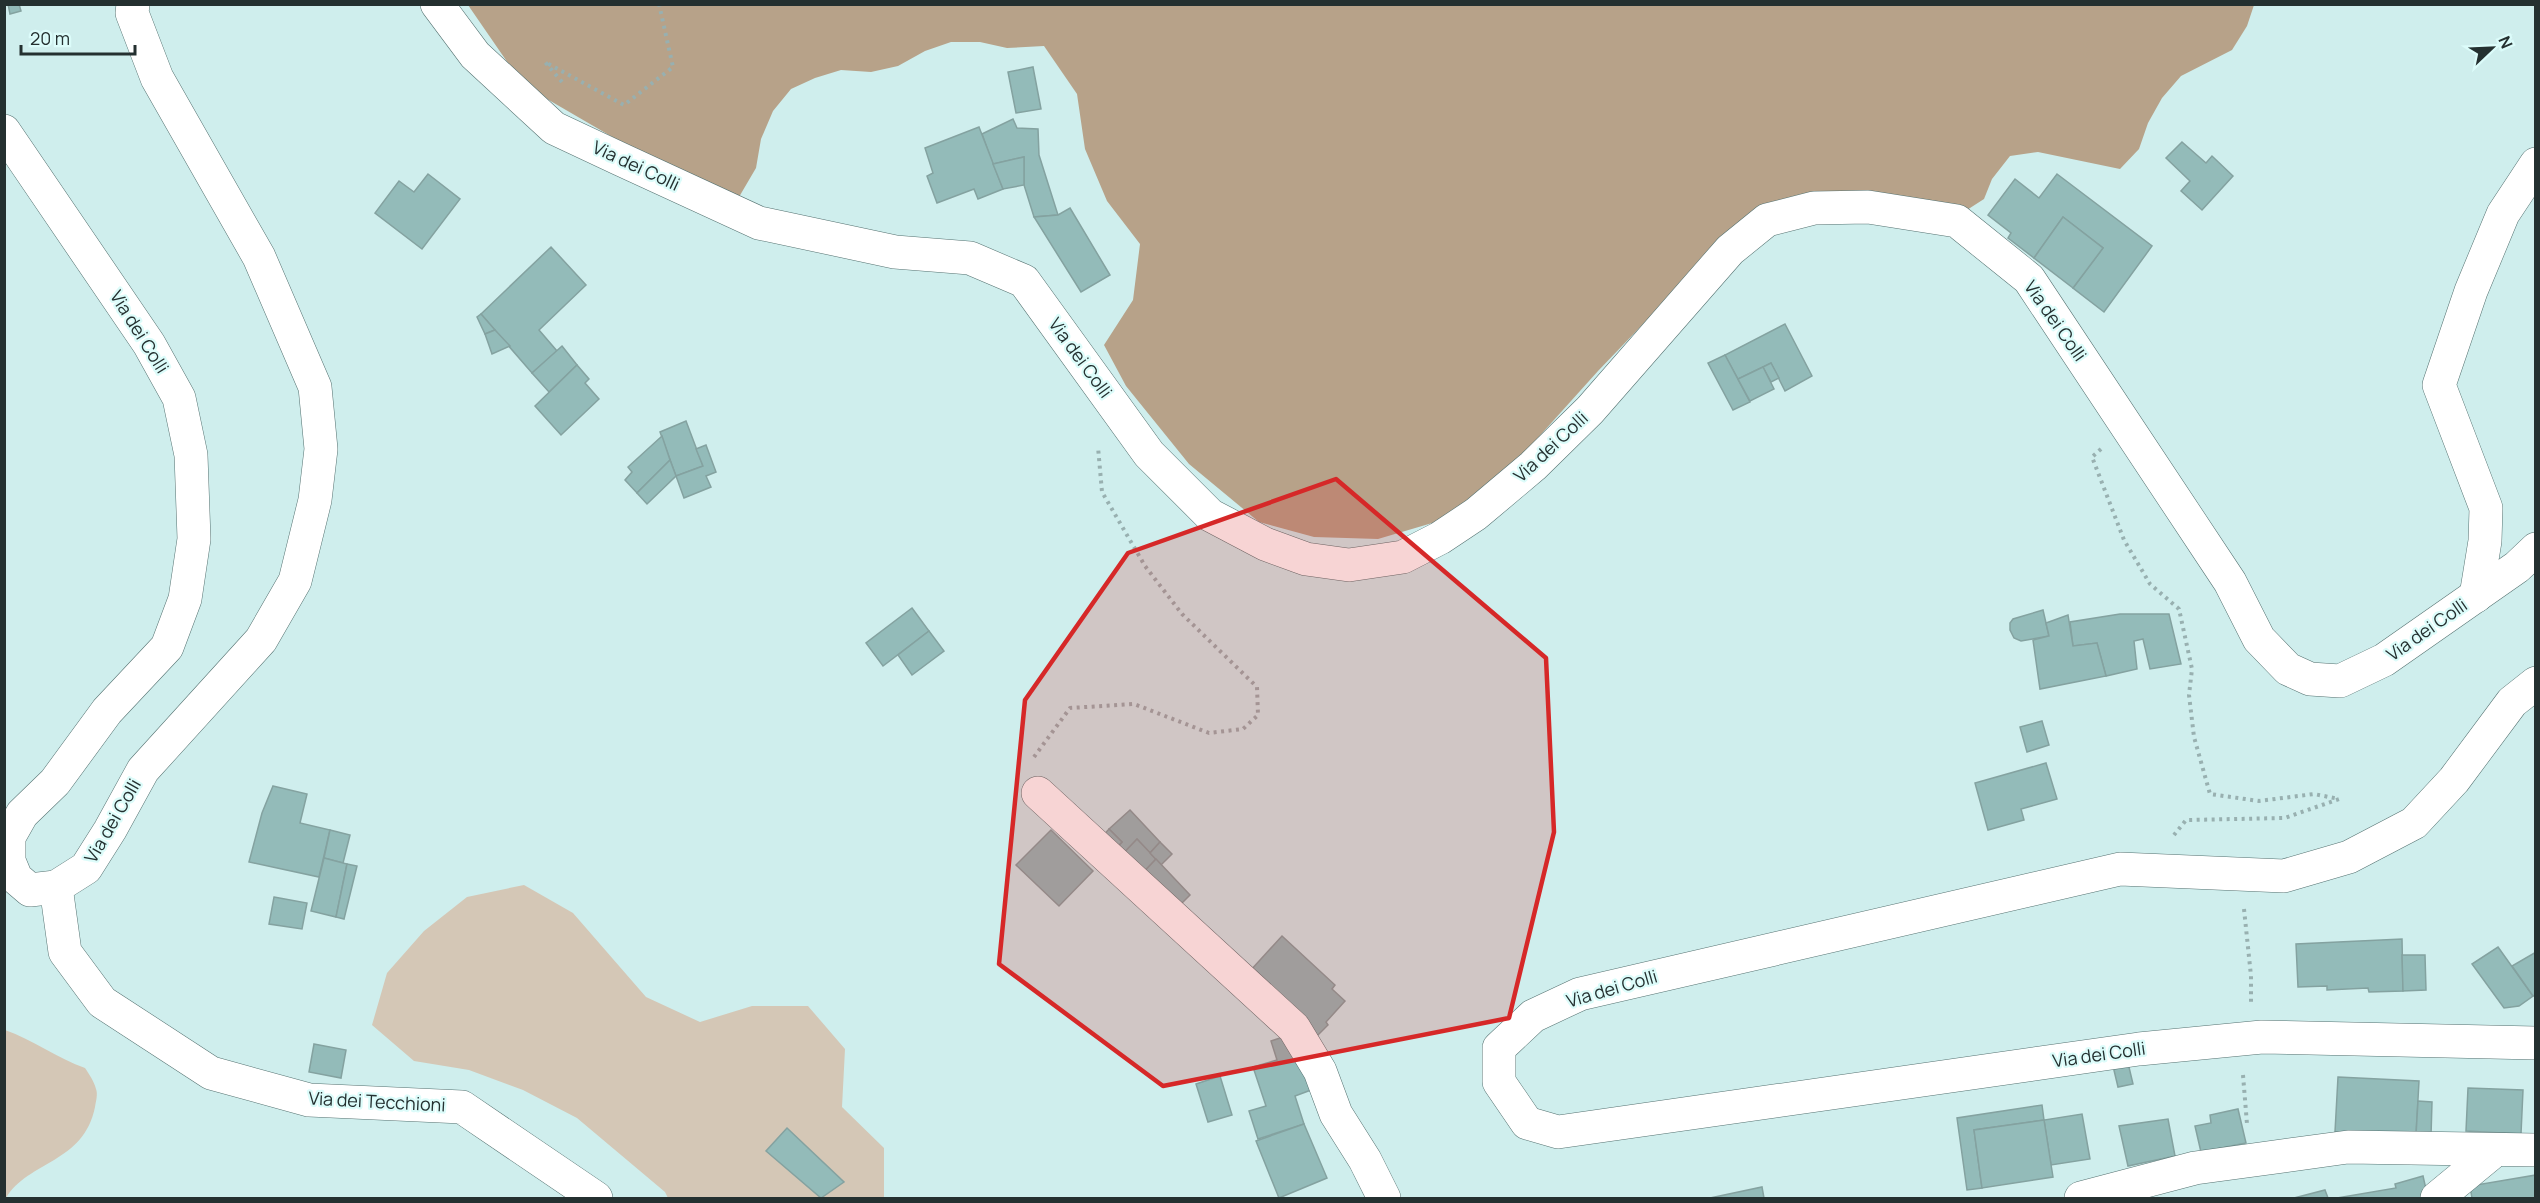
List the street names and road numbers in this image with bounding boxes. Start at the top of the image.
street label: Via dei Colli [589,134,684,196]
street label: Via dei Colli [2019,275,2092,366]
street label: Via dei Colli [105,285,175,377]
street label: Via dei Colli [1044,313,1118,402]
street label: Via dei Colli [1508,406,1593,487]
street label: Via dei Colli [2381,593,2472,666]
street label: Via dei Colli [78,774,146,867]
street label: Via dei Colli [1564,964,1660,1012]
street label: Via dei Colli [2051,1036,2147,1072]
street label: Via dei Tecchioni [308,1085,446,1117]

